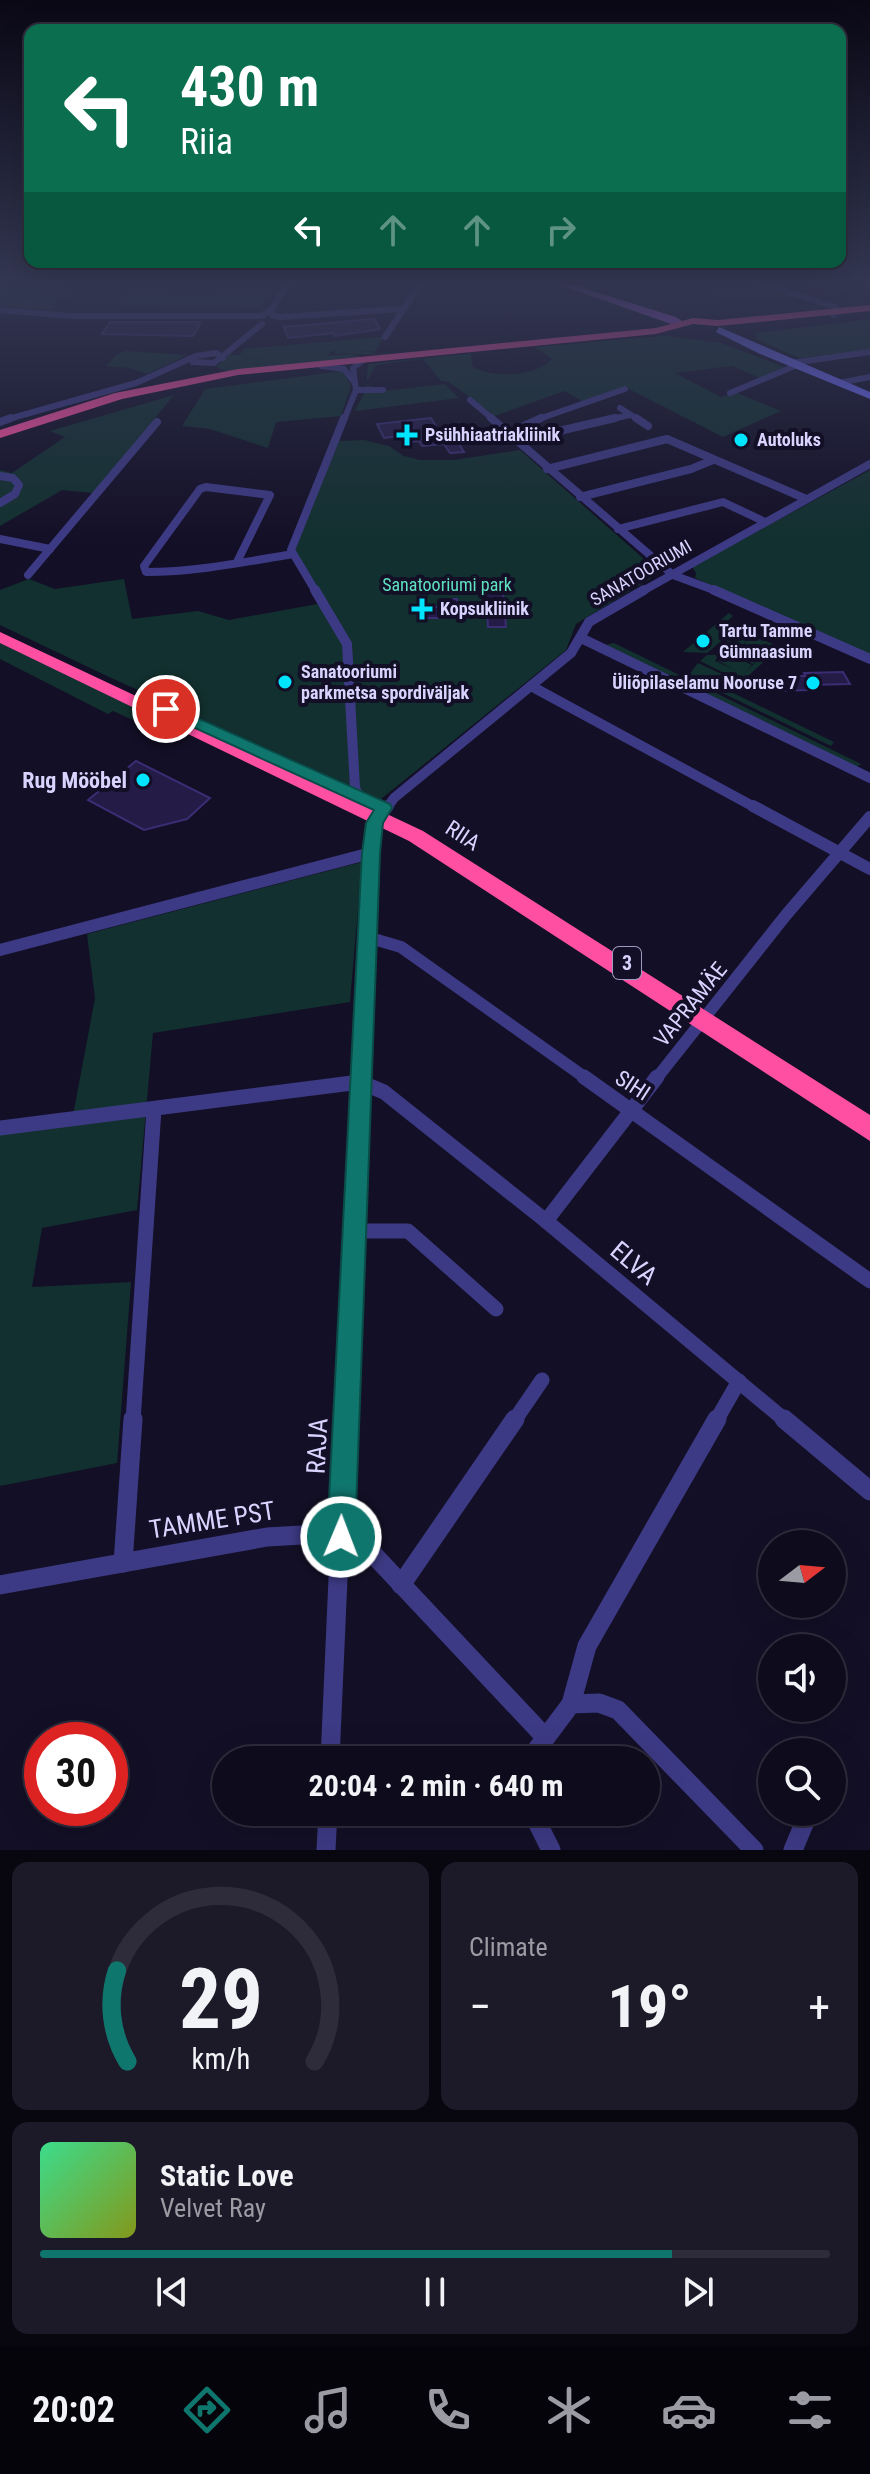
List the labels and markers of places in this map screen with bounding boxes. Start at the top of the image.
marker: Psühhiaatriakliinik [396,424,418,446]
place label: Psühhiaatriakliinik [425,424,561,445]
place label: Autoluks [757,429,821,450]
marker: Autoluks [732,431,750,449]
marker: Kopsukliinik [411,598,433,620]
place label: Kopsukliinik [440,598,529,619]
place label: Tartu Tamme Gümnaasium [719,620,813,662]
marker: Tartu Tamme Gümnaasium [694,632,712,650]
place label: Sanatooriumi parkmetsa spordiväljak [301,661,469,703]
place label: Üliõpilaselamu Nooruse 7 [612,672,797,693]
marker: Sanatooriumi parkmetsa spordiväljak [276,673,294,691]
marker: Üliõpilaselamu Nooruse 7 [804,674,822,692]
pin [132,675,200,743]
place label: Rug Mööbel [22,768,127,793]
marker: Rug Mööbel [134,771,152,789]

